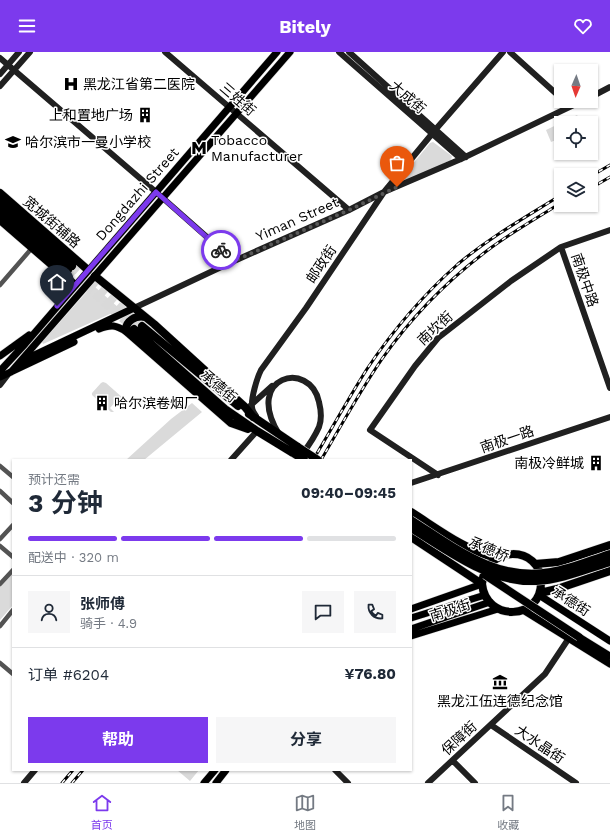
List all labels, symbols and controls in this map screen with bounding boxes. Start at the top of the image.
icon: menu [16,15,38,37]
icon: heart [572,15,594,37]
text: Bitely [279,16,331,37]
north arrow [554,64,598,108]
map controls [554,64,598,212]
hospital icon: 黑龙江省第二医院 [62,75,80,93]
place label: 黑龙江省第二医院 [83,76,195,92]
street label: 大成街 [387,77,429,117]
street label: 三姓街 [217,79,259,119]
building icon: 上和置地广场 [136,106,154,124]
place label: 上和置地广场 [49,107,133,123]
button: locate [554,116,598,160]
place label: Tobacco Manufacturer [211,132,303,164]
school or university icon: 哈尔滨市一曼小学校 [4,133,22,151]
place label: 哈尔滨市一曼小学校 [25,134,151,150]
metro station icon: Tobacco Manufacturer [190,139,208,157]
street label: Dongdazhi Street [92,144,182,244]
pin [380,146,414,187]
icon: bag [386,152,408,174]
button: layers [554,168,598,212]
street label: 宽城街辅路 [20,193,84,251]
street label: Yiman Street [253,194,341,244]
courier [201,230,241,270]
icon: bike [210,239,232,261]
street label: 邮政街 [303,242,339,286]
street label: 南极中路 [568,251,602,309]
pin [40,265,74,306]
icon: home [46,271,68,293]
street label: 南坎街 [414,308,456,348]
street label: 承德街 [198,366,240,406]
building icon: 哈尔滨卷烟厂 [93,394,111,412]
place label: 哈尔滨卷烟厂 [114,395,198,411]
street label: 南极一路 [478,422,536,456]
building icon: 南极冷鲜城 [587,454,605,472]
place label: 南极冷鲜城 [514,455,584,471]
text: 预计还需 [28,472,80,487]
text: 09:40–09:45 [301,484,396,502]
text: 3 分钟 [28,488,103,518]
street label: 承德桥 [467,533,511,565]
text: 配送中 · 320 m [28,550,119,565]
street label: 承德街 [549,583,593,619]
button: person [28,591,70,633]
button: chat [302,591,344,633]
button: phone [354,591,396,633]
text: 张师傅 [80,595,125,613]
street label: 南极街 [428,596,472,624]
text: 骑手 · 4.9 [80,616,137,631]
text: ¥76.80 [345,665,396,683]
text: 订单 #6204 [28,666,109,684]
museum icon: 黑龙江伍连德纪念馆 [491,673,509,691]
place label: 黑龙江伍连德纪念馆 [437,693,563,709]
button: 帮助 [28,717,208,763]
button: 分享 [216,717,396,763]
street label: 保障街 [438,718,480,758]
street label: 大水晶街 [512,722,568,766]
tab: 首页 [91,792,113,832]
tab: 地图 [294,792,316,832]
tab: 收藏 [497,792,519,832]

